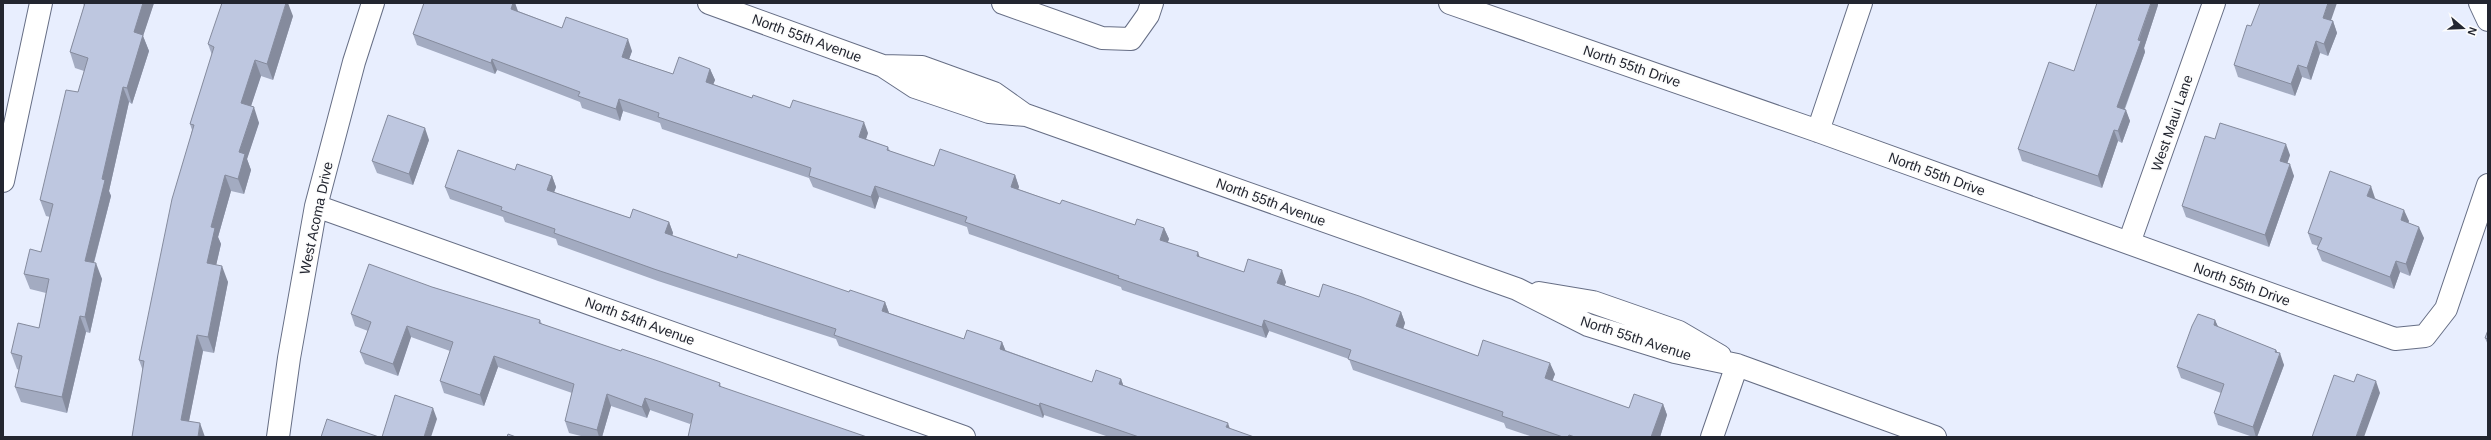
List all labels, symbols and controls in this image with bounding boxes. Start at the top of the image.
north arrow [2443,8,2483,48]
street label: North 55th Avenue [750,11,864,65]
text: N [2465,26,2479,37]
street label: North 55th Drive [1581,42,1683,90]
street label: West Maui Lane [2148,72,2196,173]
street label: North 55th Drive [1886,149,1988,199]
street label: West Acoma Drive [296,160,336,276]
street label: North 55th Avenue [1214,175,1328,229]
street label: North 55th Drive [2191,259,2293,309]
street label: North 54th Avenue [583,294,697,348]
street label: North 55th Avenue [1579,313,1694,364]

